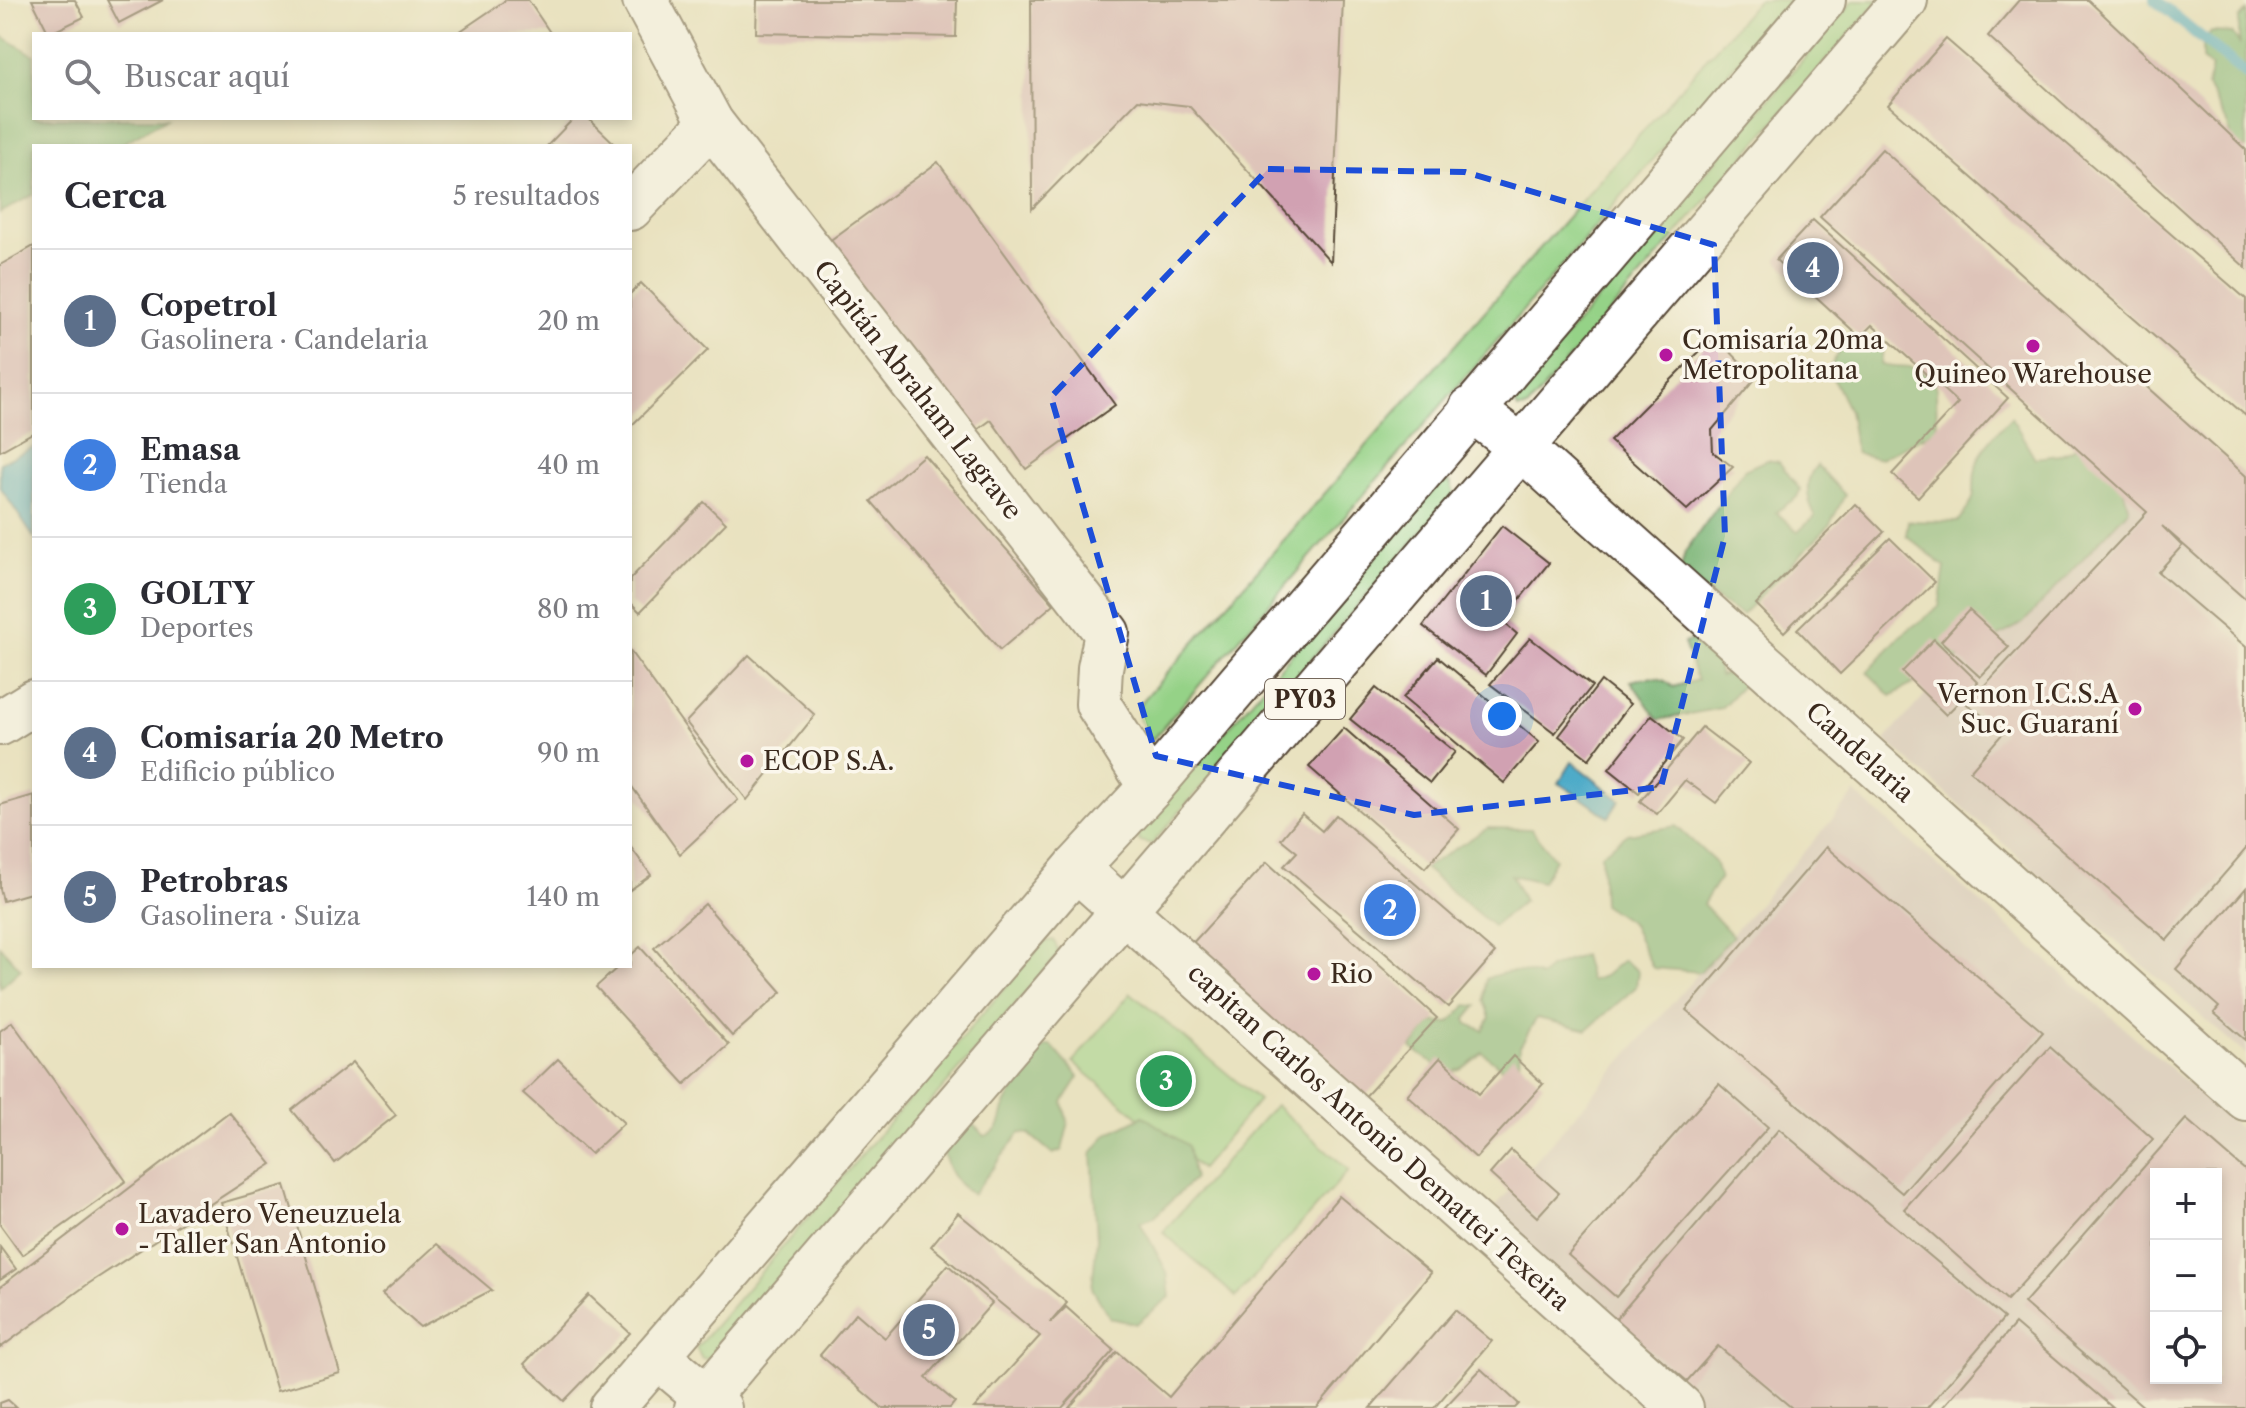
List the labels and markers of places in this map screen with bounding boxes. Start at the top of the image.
pin: 4 [1787,238,1839,298]
place label: Comisaría 20ma Metropolitana [1682,324,1884,386]
marker: Quineo Warehouse [2024,337,2042,355]
marker: Comisaría 20ma Metropolitana [1657,346,1675,364]
place label: Quineo Warehouse [1914,358,2152,390]
pin: 1 [1460,571,1512,631]
place label: Vernon I.C.S.A Suc. Guaraní [1936,678,2120,740]
marker: Vernon I.C.S.A Suc. Guaraní [2126,700,2144,718]
place label: ECOP S.A. [763,745,894,777]
marker: ECOP S.A. [738,752,756,770]
pin: 2 [1364,880,1416,940]
place label: Rio [1330,958,1373,990]
marker: Rio [1305,965,1323,983]
pin: 3 [1140,1051,1192,1111]
place label: Lavadero Veneuzuela - Taller San Antonio [138,1198,402,1260]
marker: Lavadero Veneuzuela - Taller San Antonio [113,1220,131,1238]
pin: 5 [903,1300,955,1360]

